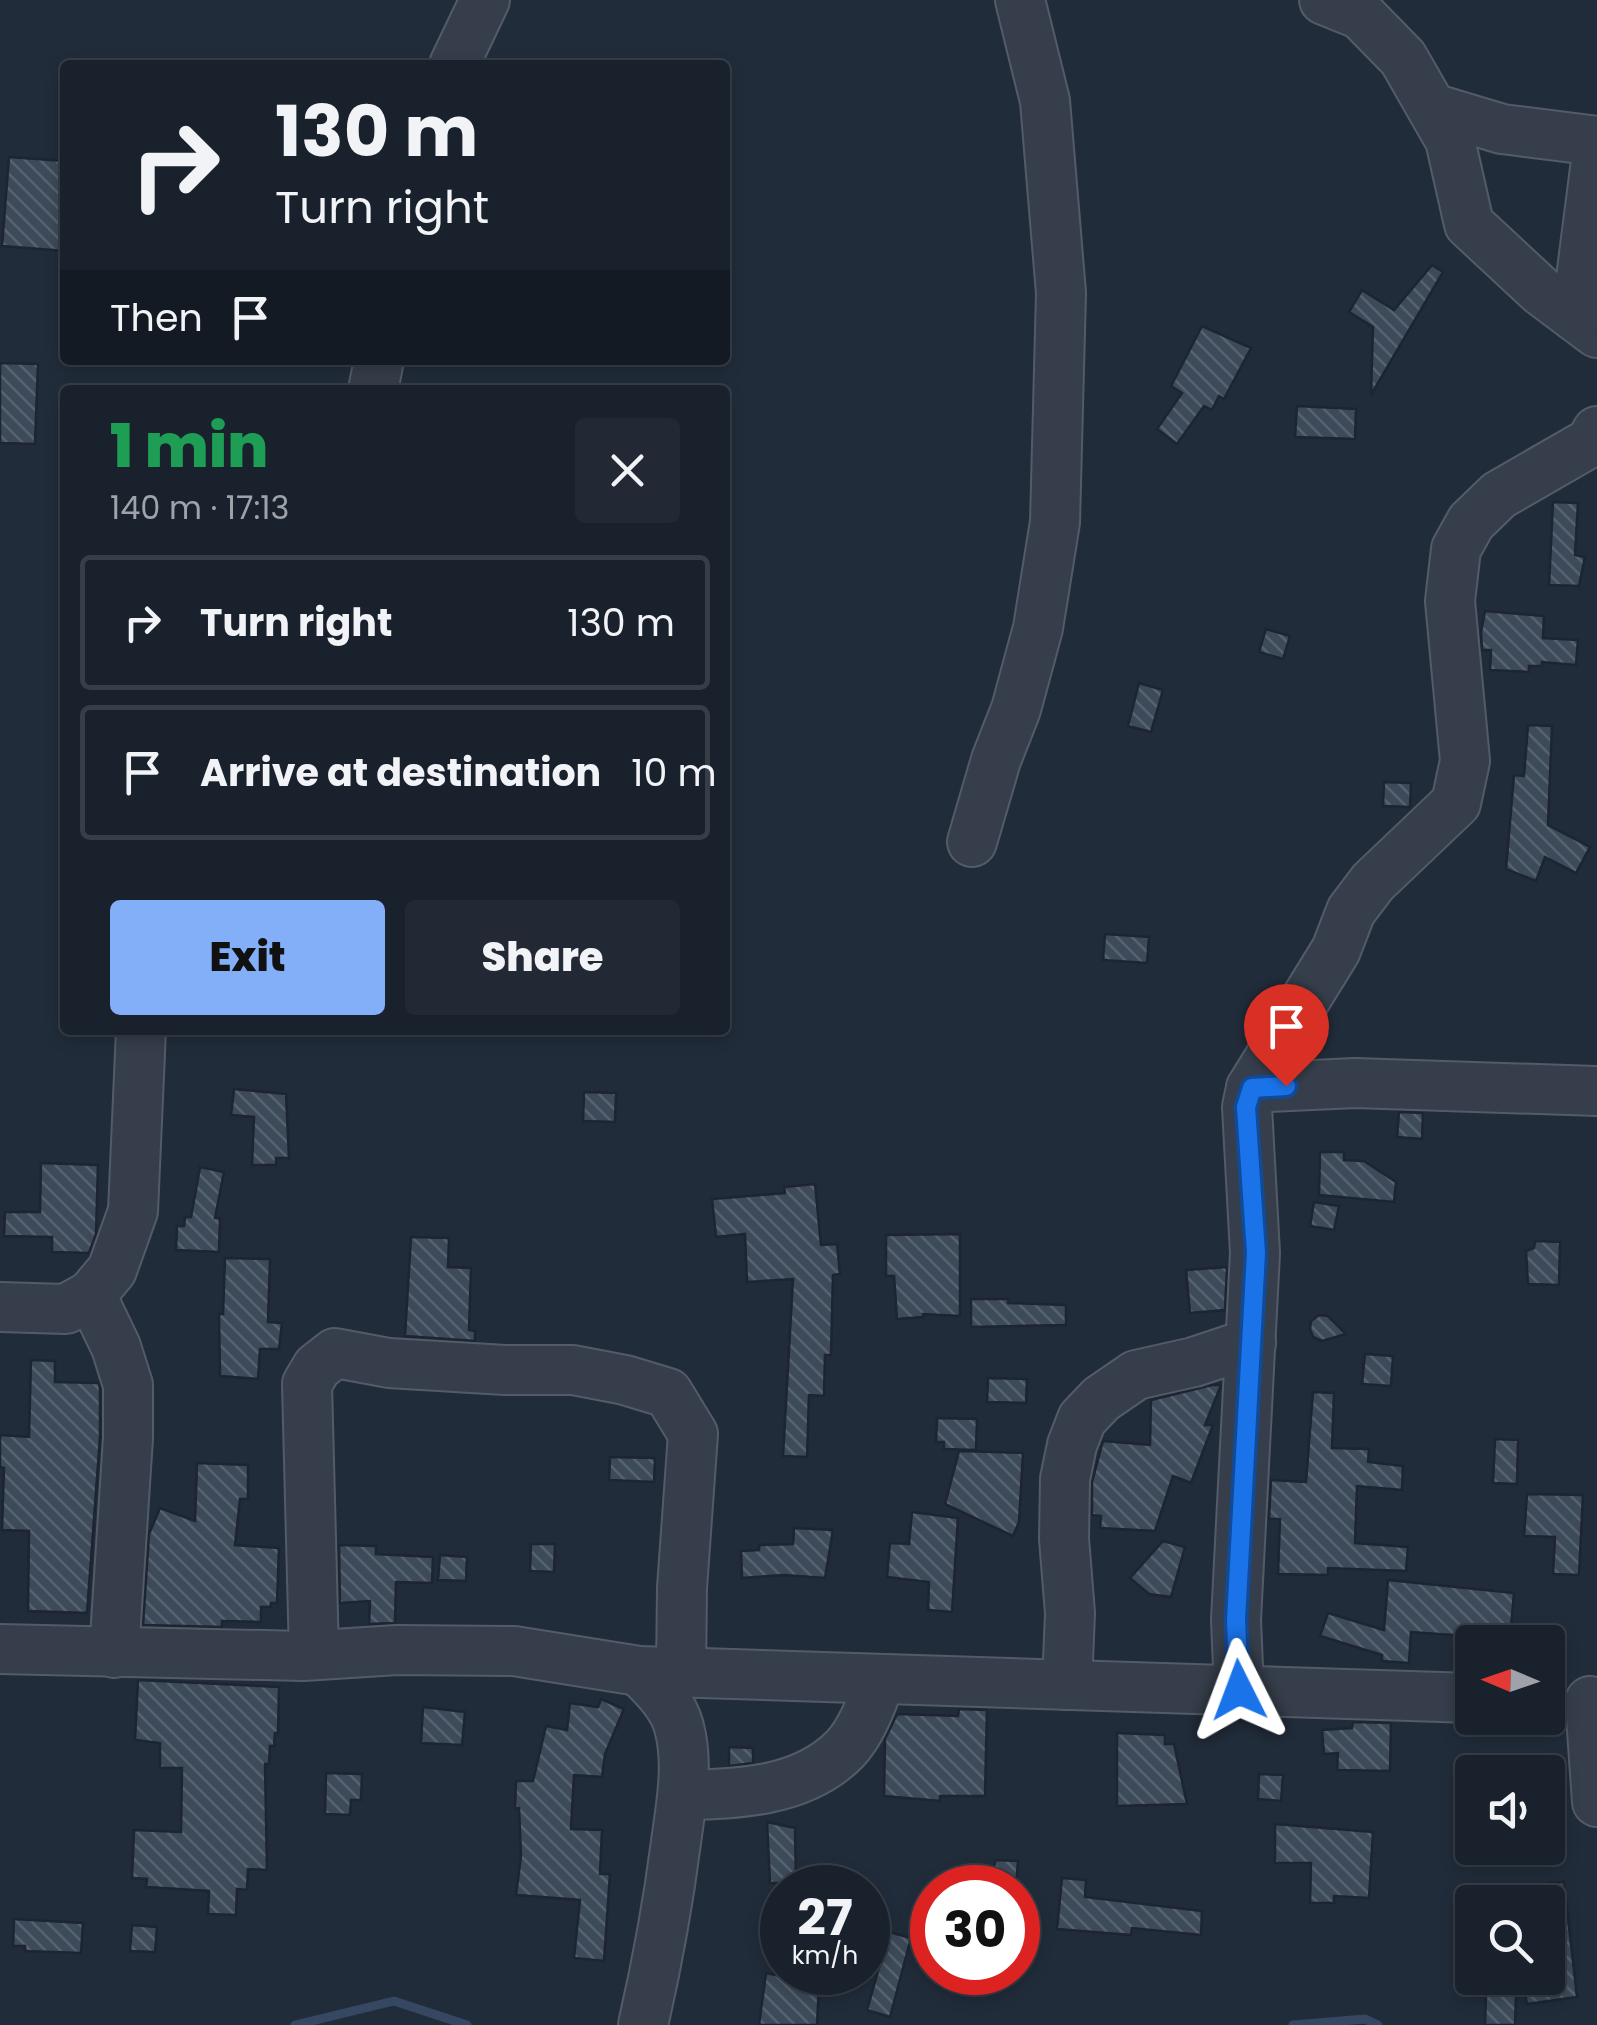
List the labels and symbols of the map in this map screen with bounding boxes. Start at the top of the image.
pin [1244,984,1329,1087]
north arrow [1455,1625,1565,1735]
position arrow [1187,1638,1291,1742]
speed limit sign: 30 [910,1865,1040,1995]

